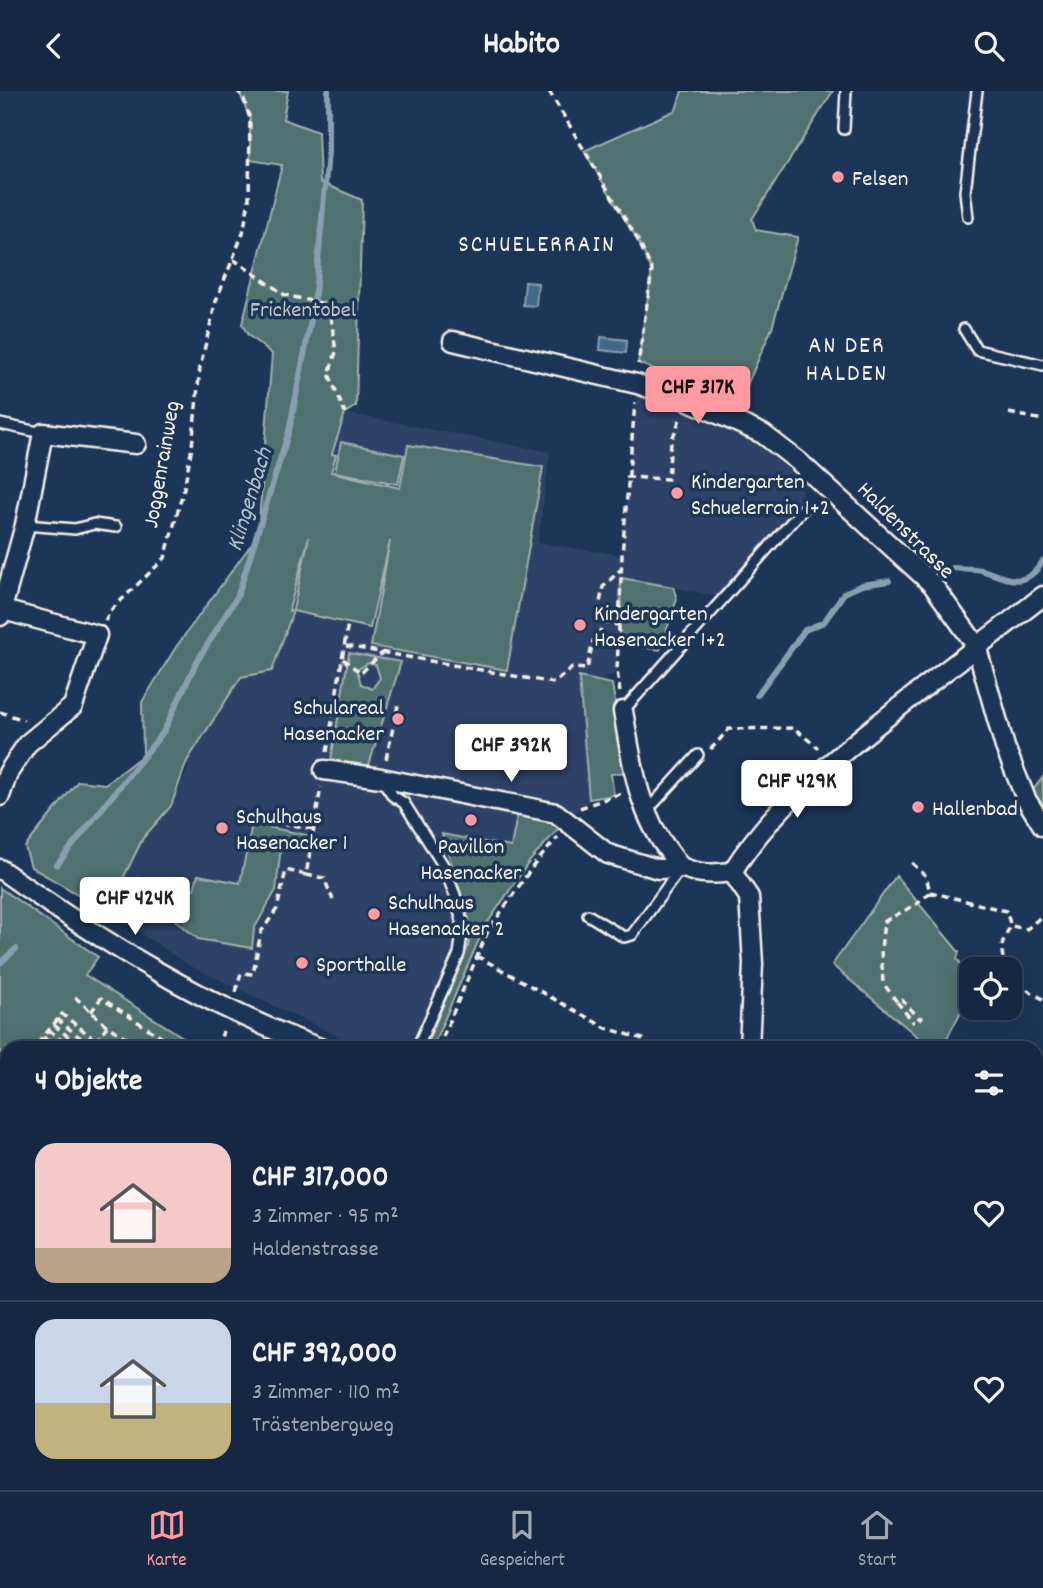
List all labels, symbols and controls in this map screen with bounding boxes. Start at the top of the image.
text: Habito [483,23,560,69]
icon: back [35,27,73,65]
icon: search [970,27,1008,65]
place label: Felsen [852,164,908,197]
marker: Felsen [830,169,846,185]
district label: SCHUELERRAIN [458,229,616,263]
park label: Frickentobel [250,295,357,328]
district label: AN DER HALDEN [806,330,888,392]
pin: CHF 317K [626,367,770,426]
text: CHF 317K [661,372,735,405]
street label: Joggenrainweg [136,398,191,531]
water label: Klingenbach [219,443,283,556]
place label: Kindergarten Schuelerrain 1+2 [691,467,830,526]
street label: Haldenstrasse [848,475,961,588]
marker: Kindergarten Schuelerrain 1+2 [669,485,685,501]
place label: Kindergarten Hasenacker 1+2 [594,599,726,658]
marker: Kindergarten Hasenacker 1+2 [572,617,588,633]
place label: Schulareal Hasenacker [283,693,385,752]
marker: Schulareal Hasenacker [390,711,406,727]
pin: CHF 392K [439,725,583,784]
text: CHF 392K [471,730,551,763]
pin: CHF 429K [725,761,869,820]
text: CHF 429K [757,766,837,799]
place label: Hallenbad [932,794,1018,827]
marker: Hallenbad [910,799,926,815]
place label: Schulhaus Hasenacker 1 [236,802,347,861]
marker: Pavillon Hasenacker [463,812,479,828]
marker: Schulhaus Hasenacker 1 [214,820,230,836]
place label: Pavillon Hasenacker [420,832,522,891]
pin: CHF 424K [63,877,207,937]
text: CHF 424K [96,883,174,916]
place label: Schulhaus Hasenacker 2 [388,888,504,947]
marker: Schulhaus Hasenacker 2 [366,906,382,922]
place label: Sporthalle [316,950,406,983]
marker: Sporthalle [294,955,310,971]
map controls [959,957,1022,1020]
button: locate [959,957,1022,1020]
text: 4 Objekte [35,1062,142,1105]
icon: filters [970,1064,1008,1102]
text: CHF 317,000 [252,1158,389,1201]
icon: home [91,1171,175,1255]
icon: heart [970,1194,1008,1232]
text: 3 Zimmer · 95 m² [252,1201,399,1234]
text: Haldenstrasse [252,1234,379,1267]
text: CHF 392,000 [252,1334,397,1377]
icon: home [91,1347,175,1431]
icon: heart [970,1370,1008,1408]
text: 3 Zimmer · 110 m² [252,1377,400,1410]
text: Trästenbergweg [252,1410,394,1443]
tab: Karte [147,1506,187,1575]
tab: Gespeichert [480,1506,565,1575]
tab: Start [858,1506,896,1575]

